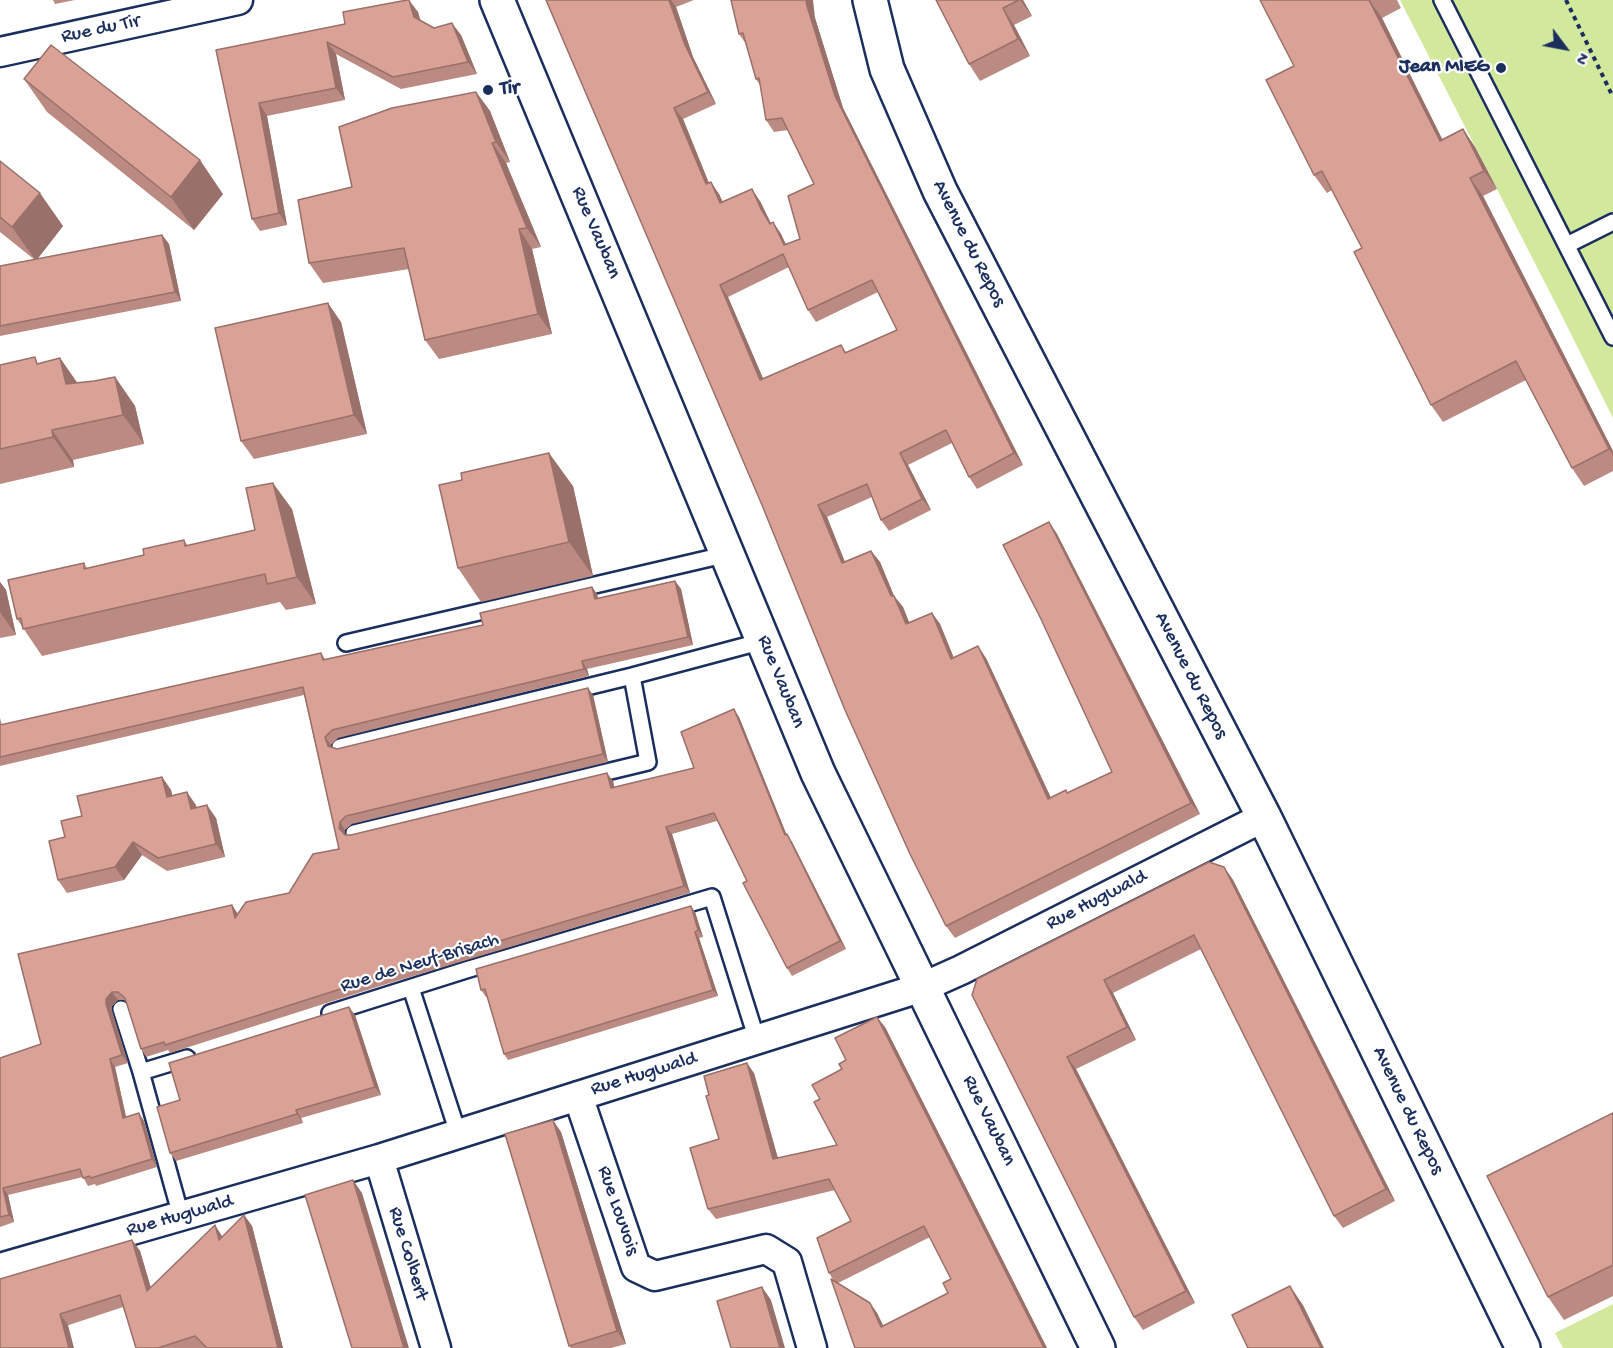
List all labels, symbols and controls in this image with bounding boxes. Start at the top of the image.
street label: Rue du Tir [59,10,143,50]
north arrow [1535,18,1595,78]
text: N [1570,48,1592,67]
place label: Jean MIEG [1399,56,1489,80]
marker: Jean MIEG [1494,61,1508,75]
place label: Tir [500,78,519,102]
marker: Tir [481,83,495,97]
street label: Avenue du Repos [926,177,1010,311]
street label: Rue Vauban [565,183,625,283]
street label: Avenue du Repos [1148,609,1232,743]
street label: Rue Vauban [751,632,809,732]
street label: Rue Hugwald [1043,865,1151,937]
street label: Rue de Neuf-Brisach [338,928,502,1000]
street label: Avenue du Repos [1366,1043,1448,1179]
street label: Rue Hugwald [588,1047,700,1103]
street label: Rue Vauban [956,1072,1020,1170]
street label: Rue Louvois [591,1163,643,1259]
street label: Rue Hugwald [124,1190,236,1244]
street label: Rue Colbert [381,1204,433,1304]

